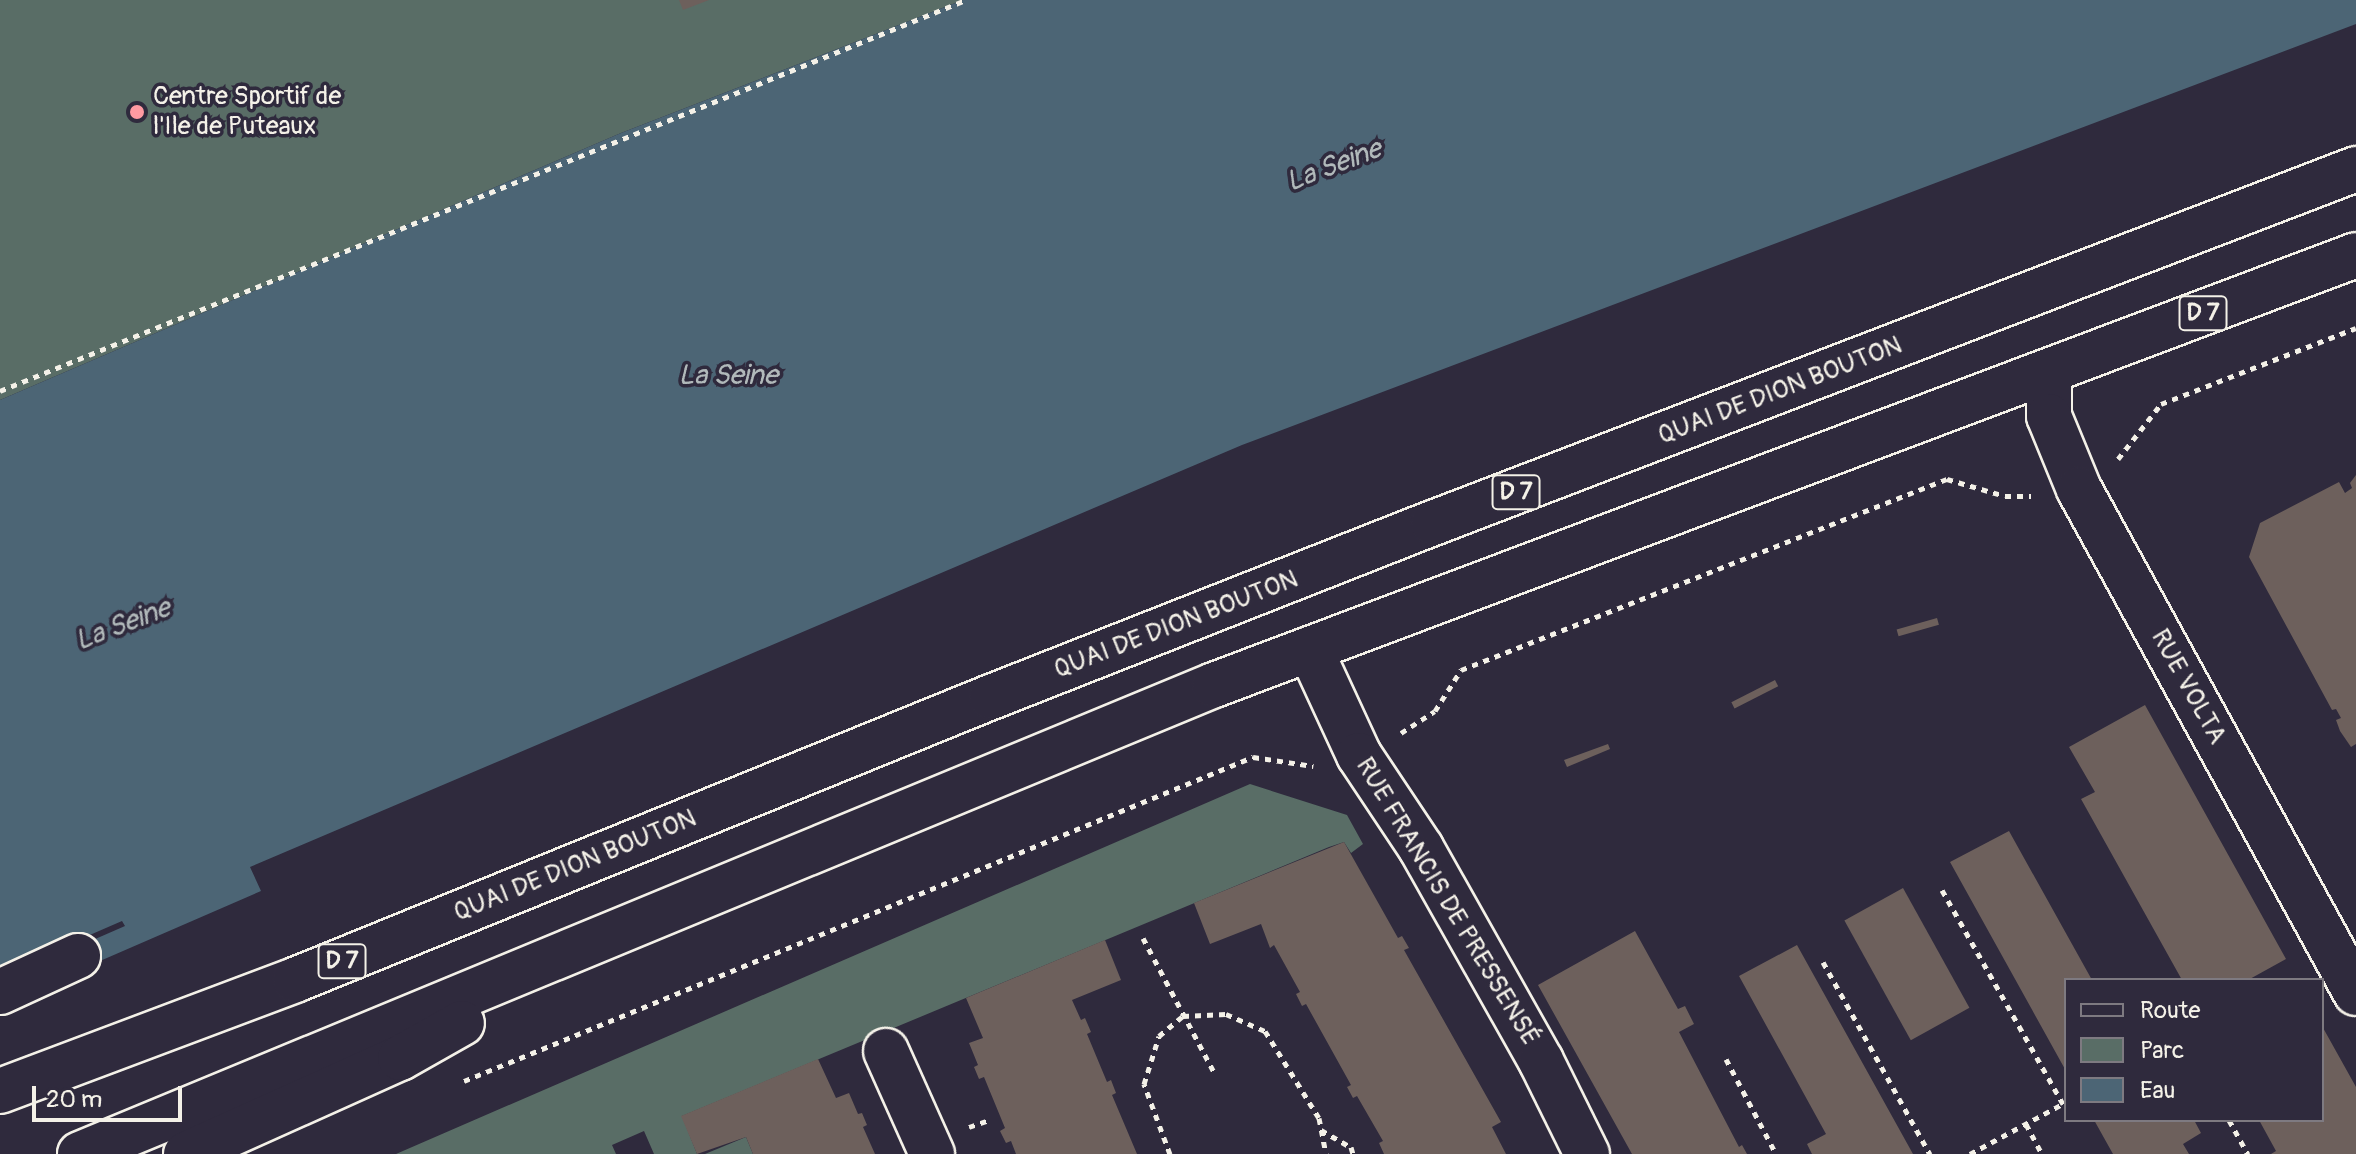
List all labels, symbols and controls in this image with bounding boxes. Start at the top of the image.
place label: Centre Sportif de l'Ile de Puteaux [153,81,341,142]
marker: Centre Sportif de l'Ile de Puteaux [128,103,146,121]
water label: La Seine [1282,133,1386,199]
road number: D 7 [2177,293,2229,333]
street label: QUAI DE DION BOUTON [1654,330,1906,452]
water label: La Seine [678,359,778,393]
road number: D 7 [1490,472,1542,512]
street label: QUAI DE DION BOUTON [1050,564,1302,686]
water label: La Seine [71,592,175,658]
street label: RUE VOLTA [2144,624,2232,750]
street label: RUE FRANCIS DE PRESSENSÉ [1348,752,1546,1052]
street label: QUAI DE DION BOUTON [449,803,701,929]
road number: D 7 [316,941,368,981]
legend [2064,978,2324,1122]
text: Route [2140,996,2200,1025]
text: Parc [2140,1036,2184,1065]
scale bar [36,1070,186,1120]
text: Eau [2140,1076,2175,1105]
text: 20 m [46,1085,102,1114]

